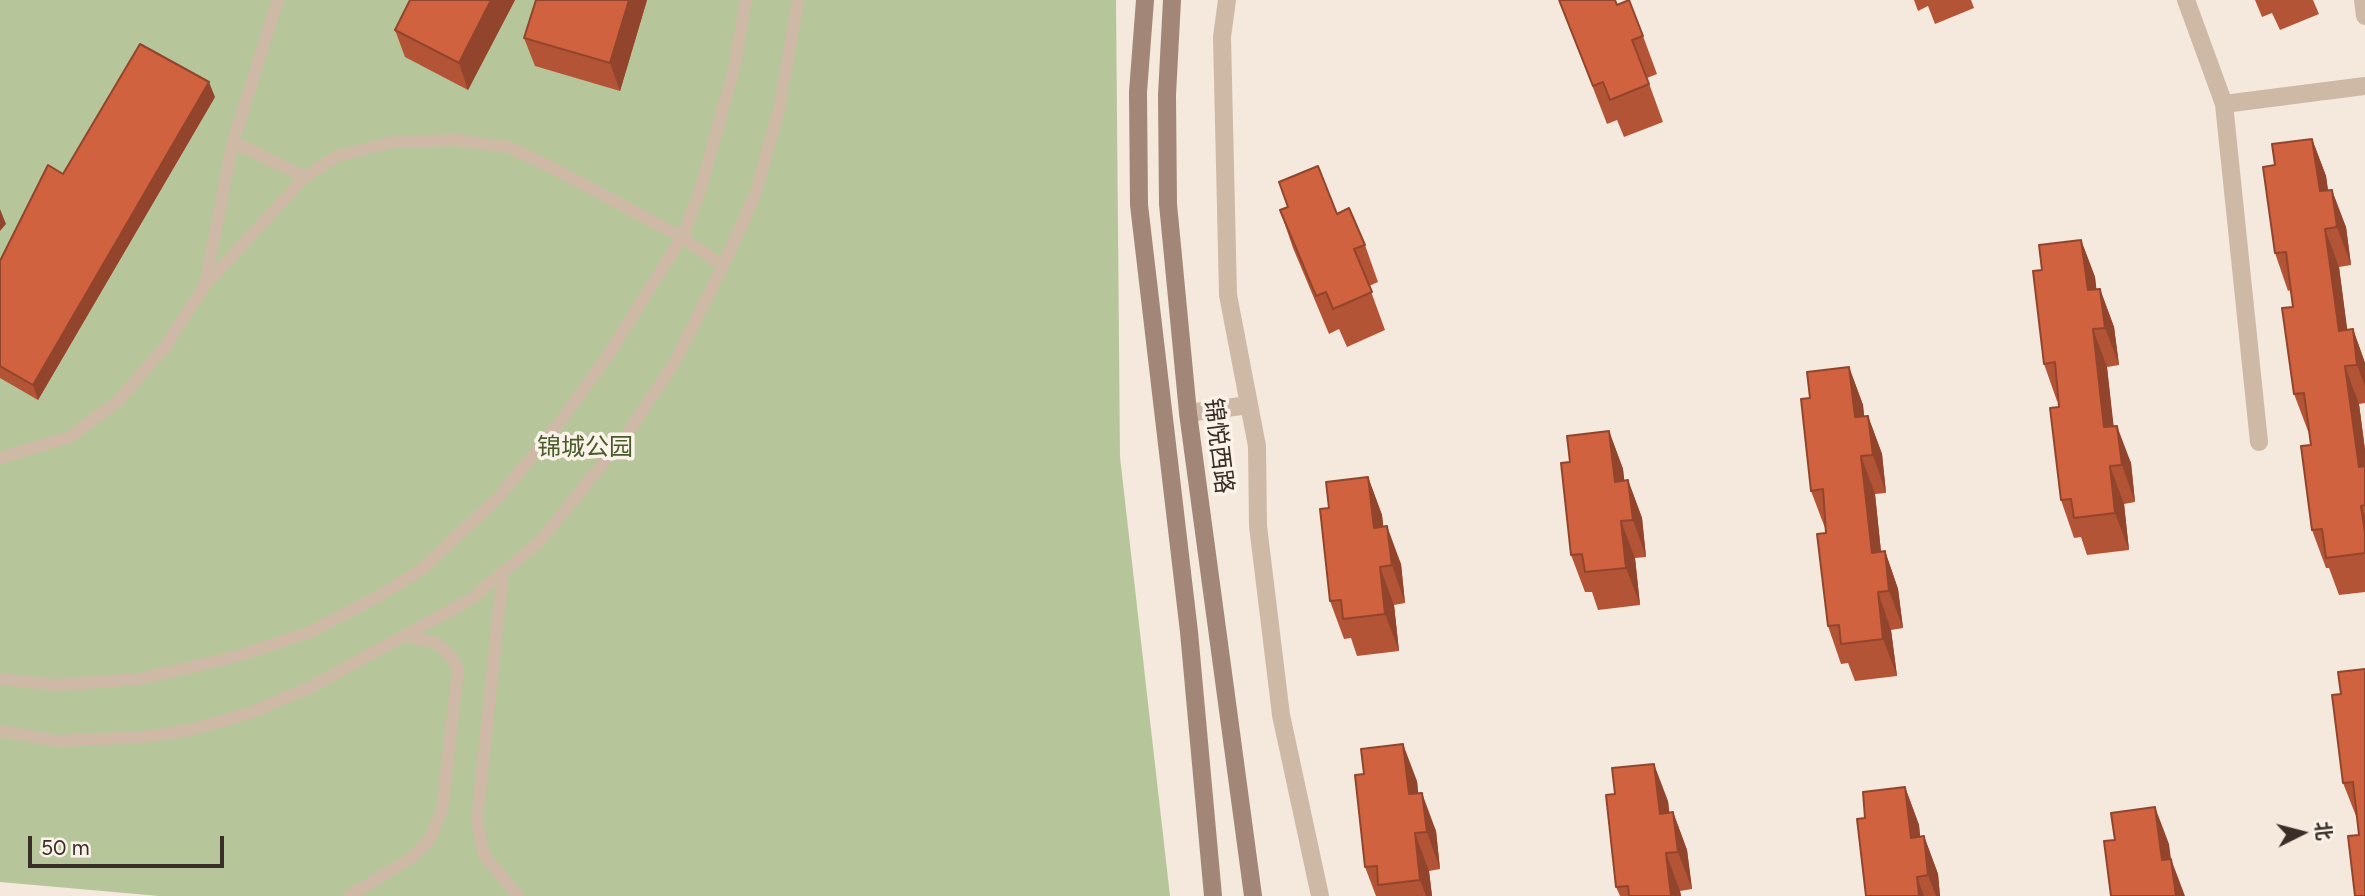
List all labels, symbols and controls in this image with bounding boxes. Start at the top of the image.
street label: 锦悦西路 [1198,397,1238,495]
park label: 锦城公园 [537,434,633,462]
north arrow [2267,798,2337,868]
text: 北 [2311,820,2336,841]
scale bar [32,822,228,866]
text: 50 m [41,835,90,860]

